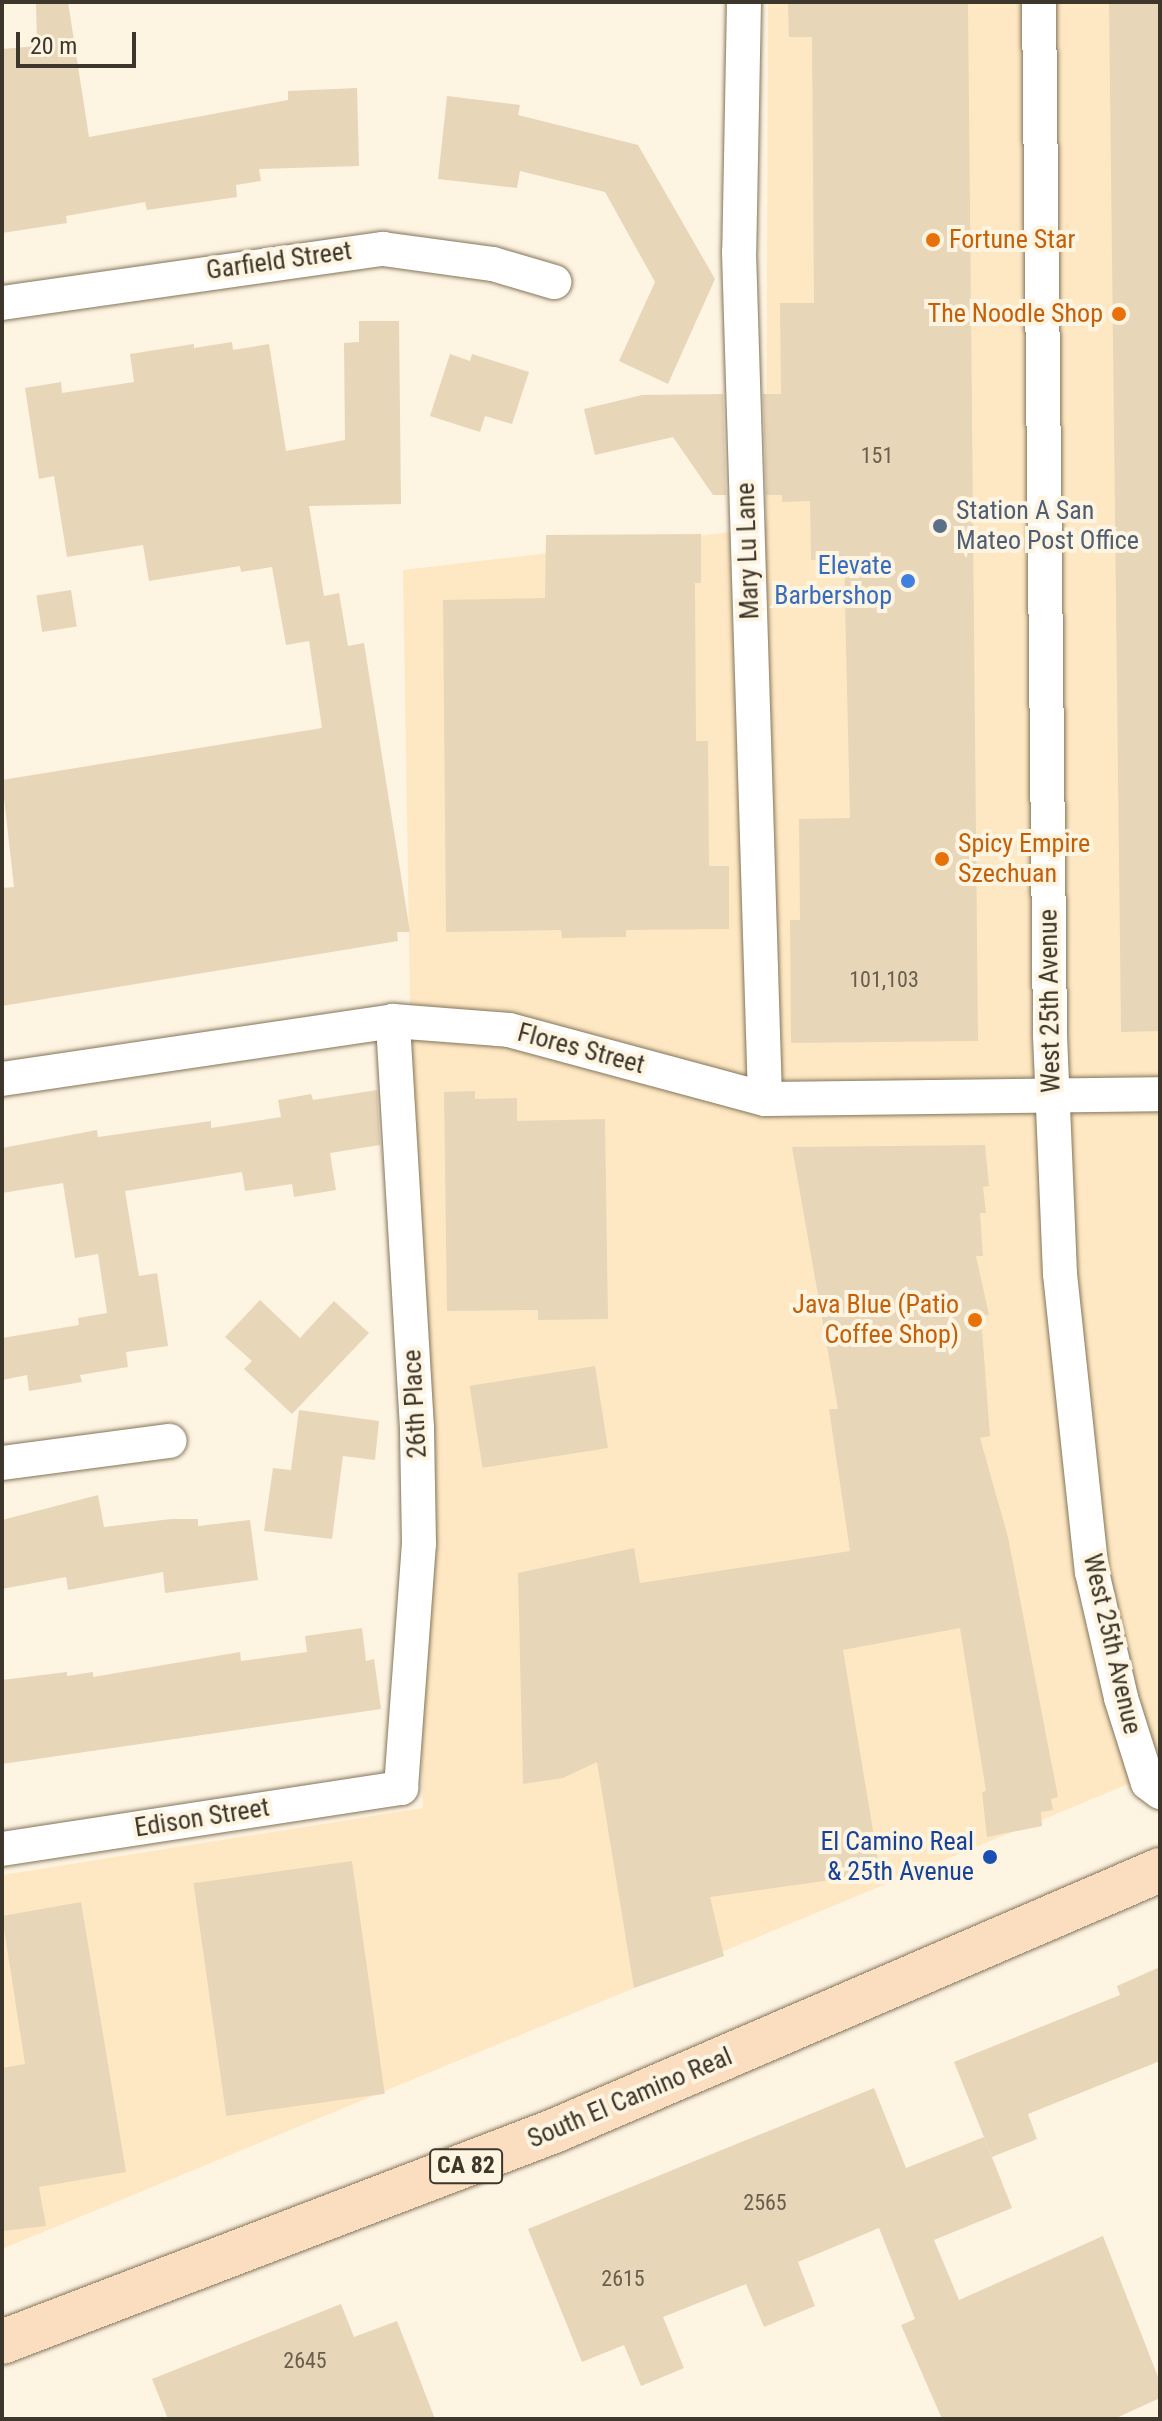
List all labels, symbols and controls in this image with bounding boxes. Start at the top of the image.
scale bar [20,16,140,66]
text: 20 m [30,32,77,60]
place label: Fortune Star [949,224,1075,256]
marker: Fortune Star [924,231,942,249]
street label: Garfield Street [204,235,354,287]
place label: The Noodle Shop [928,298,1103,330]
marker: The Noodle Shop [1110,305,1128,323]
house number: 151 [861,443,893,469]
street label: Mary Lu Lane [730,482,766,620]
place label: Station A San Mateo Post Office [956,495,1139,556]
marker: Station A San Mateo Post Office [931,517,949,535]
place label: Elevate Barbershop [774,550,892,612]
marker: Elevate Barbershop [899,572,917,590]
place label: Spicy Empire Szechuan [958,828,1090,890]
marker: Spicy Empire Szechuan [933,850,951,868]
street label: West 25th Avenue [1033,909,1067,1093]
house number: 101,103 [849,967,919,993]
street label: Flores Street [514,1017,648,1081]
place label: Java Blue (Patio Coffee Shop) [792,1289,959,1350]
marker: Java Blue (Patio Coffee Shop) [966,1311,984,1329]
street label: 26th Place [397,1349,433,1459]
street label: West 25th Avenue [1076,1551,1148,1737]
street label: Edison Street [132,1792,272,1844]
place label: El Camino Real & 25th Avenue [820,1826,974,1888]
marker: El Camino Real & 25th Avenue [981,1848,999,1866]
street label: South El Camino Real [523,2041,737,2155]
road number: CA 82 [428,2146,504,2186]
house number: 2565 [743,2190,787,2216]
house number: 2615 [601,2266,645,2292]
house number: 2645 [283,2348,327,2374]

